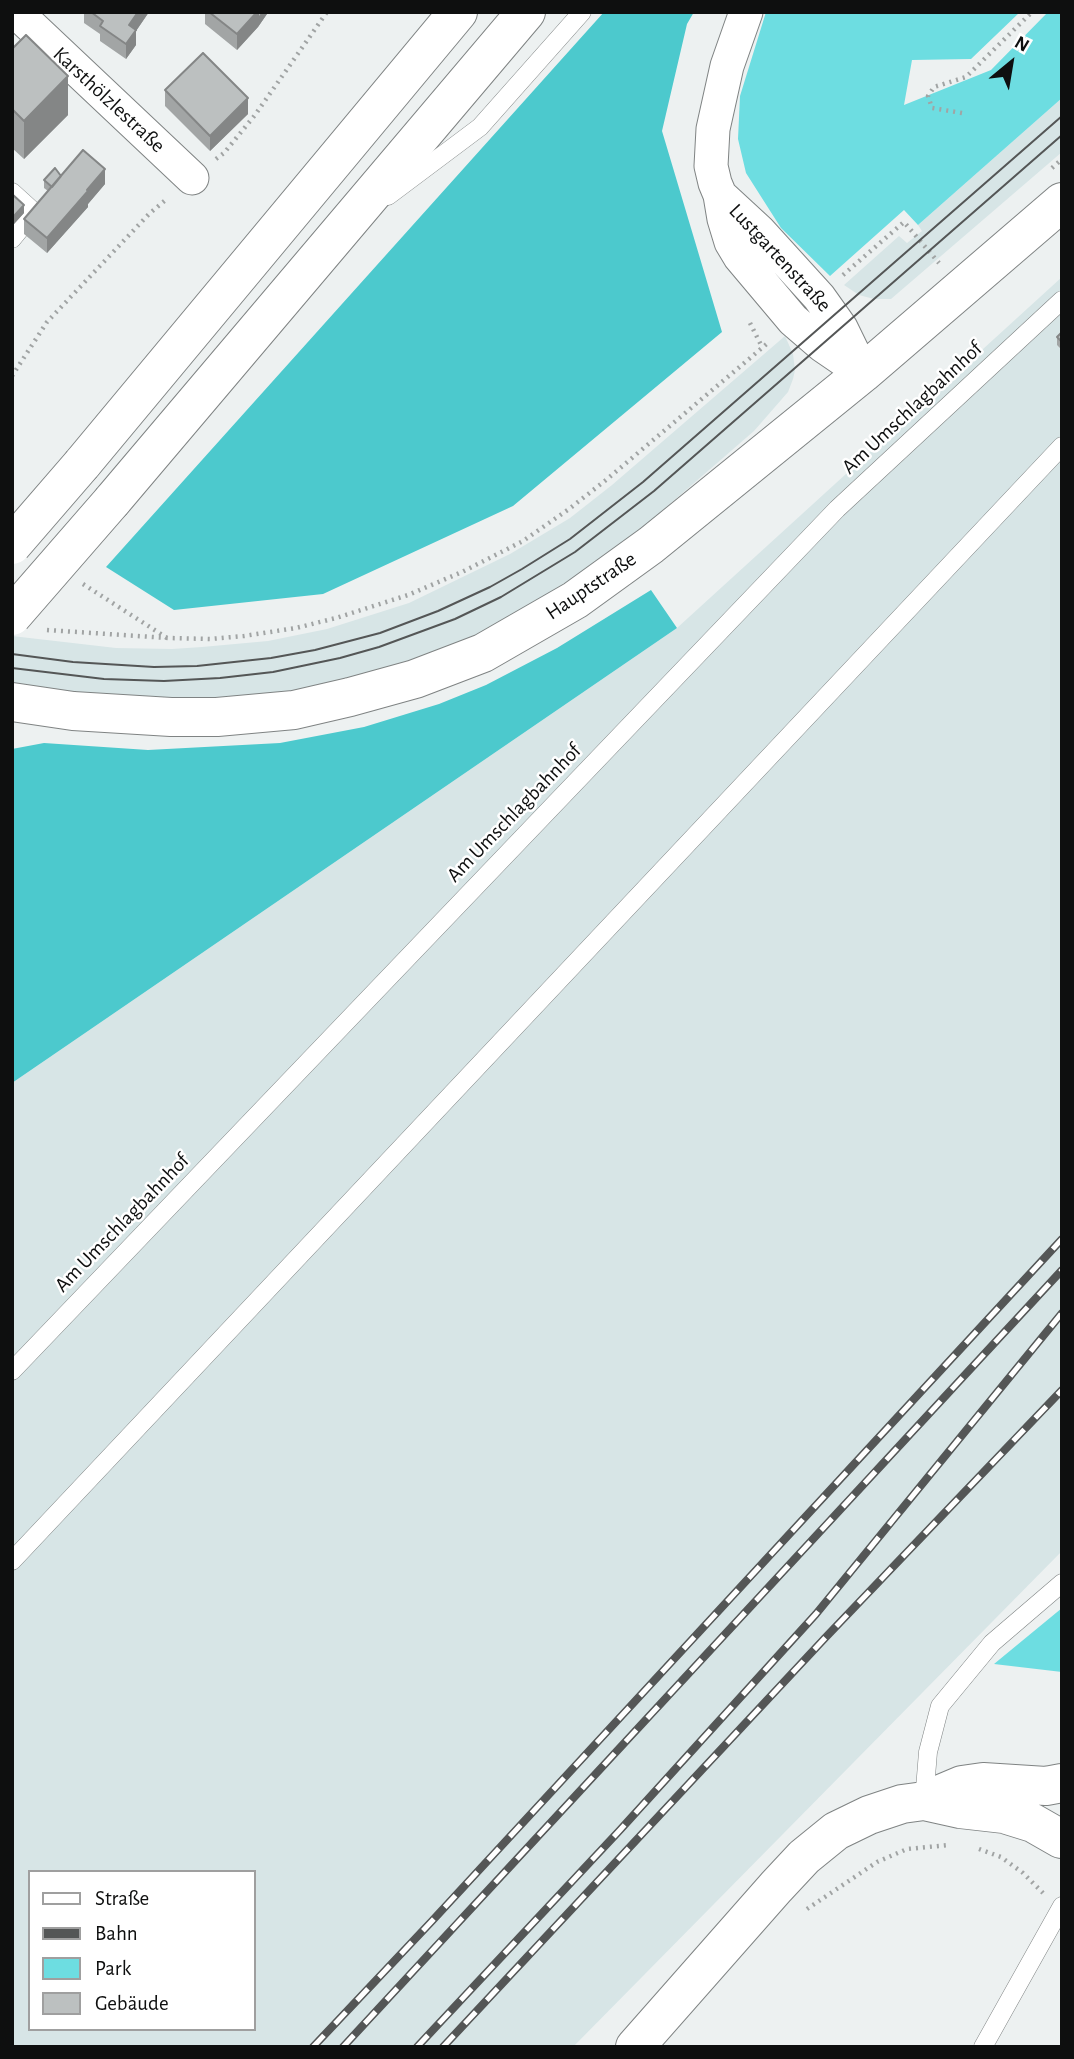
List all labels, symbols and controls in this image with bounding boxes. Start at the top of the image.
north arrow [976,28,1046,98]
text: N [1011,33,1032,56]
street label: Karsthölzlestraße [48,42,170,158]
street label: Lustgartenstraße [723,199,837,317]
street label: Am Umschlagbahnhof [837,336,987,480]
street label: Hauptstraße [541,547,641,625]
street label: Am Umschlagbahnhof [441,738,587,888]
street label: Am Umschlagbahnhof [49,1148,195,1298]
legend [28,1870,256,2031]
text: Straße [95,1888,149,1909]
text: Bahn [95,1923,138,1944]
text: Park [95,1958,131,1979]
text: Gebäude [95,1993,169,2014]

